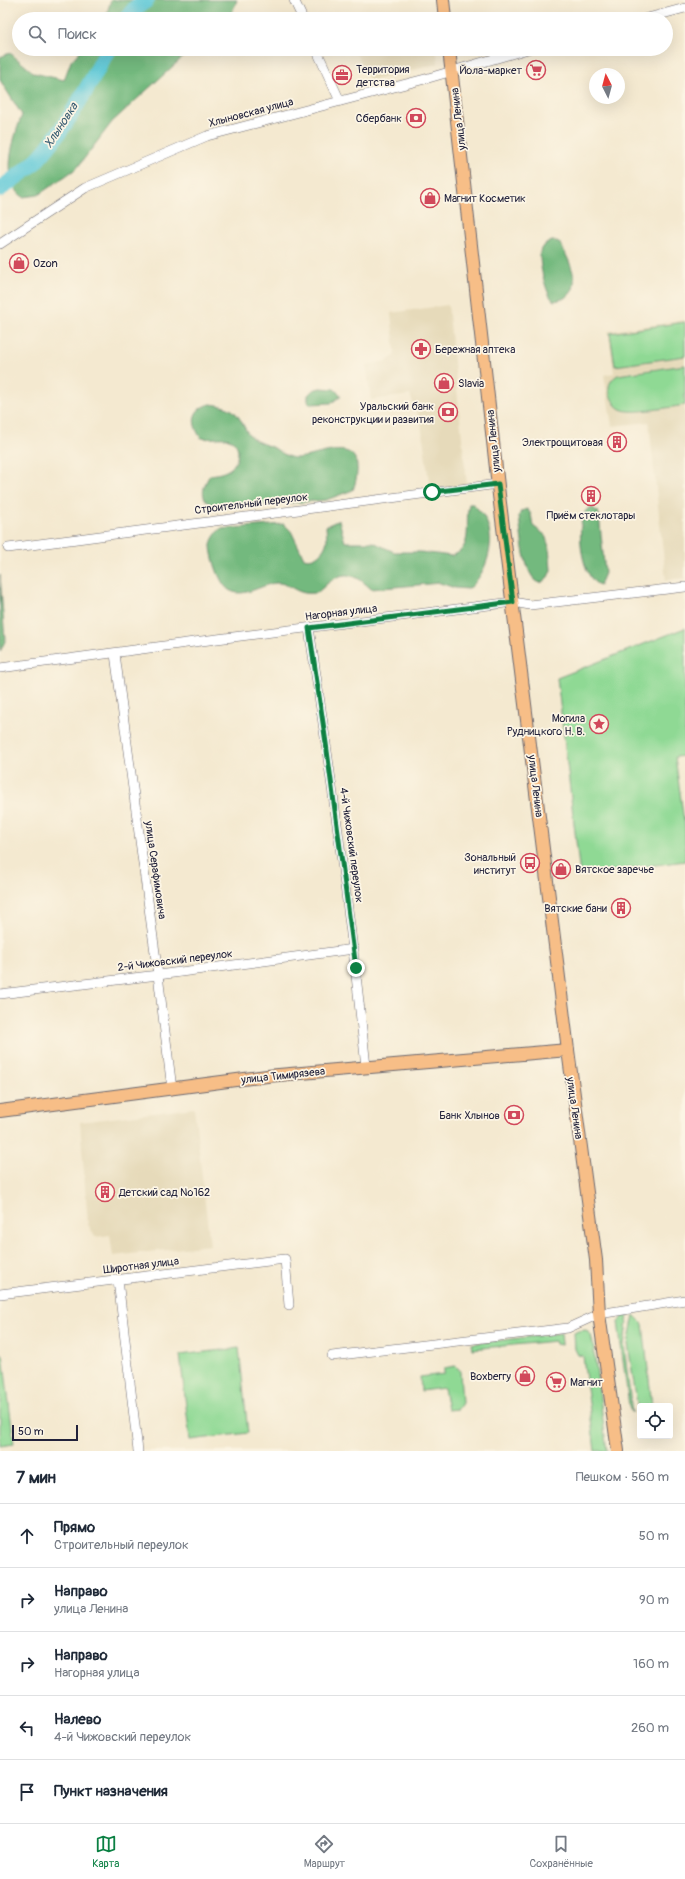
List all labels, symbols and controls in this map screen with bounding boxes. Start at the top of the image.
search box [12,12,673,56]
icon: search [26,23,48,45]
text: Поиск [58,25,97,44]
supermarket icon: Йола-маркет [525,59,547,81]
place label: Территория детства [356,63,409,89]
office icon: Территория детства [331,64,353,86]
place label: Йола-маркет [460,64,522,77]
north arrow [589,68,625,104]
street label: улица Ленина [448,87,469,152]
street label: Хлыновская улица [207,95,295,130]
water label: Хлыновка [41,99,82,151]
bank icon: Сбербанк [405,107,427,129]
place label: Сбербанк [356,112,402,125]
shop icon: Магнит Косметик [419,187,441,209]
place label: Магнит Косметик [444,192,526,205]
shop icon: Ozon [8,252,30,274]
place label: Ozon [33,257,58,270]
pharmacy icon: Бережная аптека [410,338,432,360]
place label: Бережная аптека [435,343,515,356]
shop icon: Slavia [433,372,455,394]
place label: Slavia [458,377,484,390]
place label: Уральский банк реконструкции и развития [312,400,434,426]
bank icon: Уральский банк реконструкции и развития [437,401,459,423]
street label: улица Ленина [484,409,503,474]
building icon: Электрощитовая [606,431,628,453]
place label: Электрощитовая [522,436,603,449]
route start [423,483,441,501]
building icon: Приём стеклотары [580,485,602,507]
street label: Строительный переулок [194,490,309,517]
place label: Приём стеклотары [547,509,635,522]
street label: Нагорная улица [304,602,378,623]
place label: Могила Рудницкого Н. В. [507,712,585,738]
place icon: Могила Рудницкого Н. В. [588,713,610,735]
street label: улица Ленина [525,753,546,818]
street label: 4-й Чижовский переулок [337,787,366,904]
street label: улица Серафимовича [142,819,169,920]
place label: Зональный институт [464,851,516,877]
bus stop icon: Зональный институт [519,852,541,874]
shop icon: Вятское заречье [550,858,572,880]
place label: Вятское заречье [575,863,655,876]
building icon: Вятские бани [610,897,632,919]
place label: Вятские бани [544,902,607,915]
street label: 2-й Чижовский переулок [117,947,234,974]
route end [347,959,365,977]
street label: улица Тимирязева [239,1065,326,1086]
street label: улица Ленина [564,1075,585,1140]
bank icon: Банк Хлынов [503,1104,525,1126]
place label: Банк Хлынов [439,1109,500,1122]
building icon: Детский сад №162 [94,1181,116,1203]
place label: Детский сад №162 [118,1186,210,1199]
street label: Широтная улица [103,1254,180,1277]
shop icon: Boxberry [514,1365,536,1387]
place label: Boxberry [470,1370,511,1383]
supermarket icon: Магнит [545,1371,567,1393]
place label: Магнит [570,1376,603,1389]
map controls [637,1403,673,1439]
button: locate [637,1403,673,1439]
scale bar [12,1423,78,1442]
text: 50 m [18,1425,44,1438]
text: 7 мин [16,1467,56,1488]
text: Пешком · 560 m [576,1469,669,1485]
text: Прямо [54,1518,95,1537]
icon: ahead [16,1525,38,1547]
text: 50 m [639,1528,669,1544]
text: Строительный переулок [54,1537,189,1553]
text: Направо [54,1582,108,1601]
icon: right [16,1589,38,1611]
text: 90 m [639,1592,669,1608]
text: улица Ленина [54,1601,128,1617]
text: Направо [54,1646,108,1665]
icon: right [16,1653,38,1675]
text: 160 m [633,1656,669,1672]
text: Нагорная улица [54,1665,140,1681]
text: Налево [54,1710,101,1729]
icon: left [16,1717,38,1739]
text: 260 m [631,1720,669,1736]
text: 4-й Чижовский переулок [54,1729,191,1745]
icon: arrive [16,1781,38,1803]
text: Пункт назначения [54,1782,168,1801]
tab: Карта [92,1833,119,1870]
tab: Маршрут [304,1833,345,1870]
tab: Сохранённые [529,1833,593,1870]

